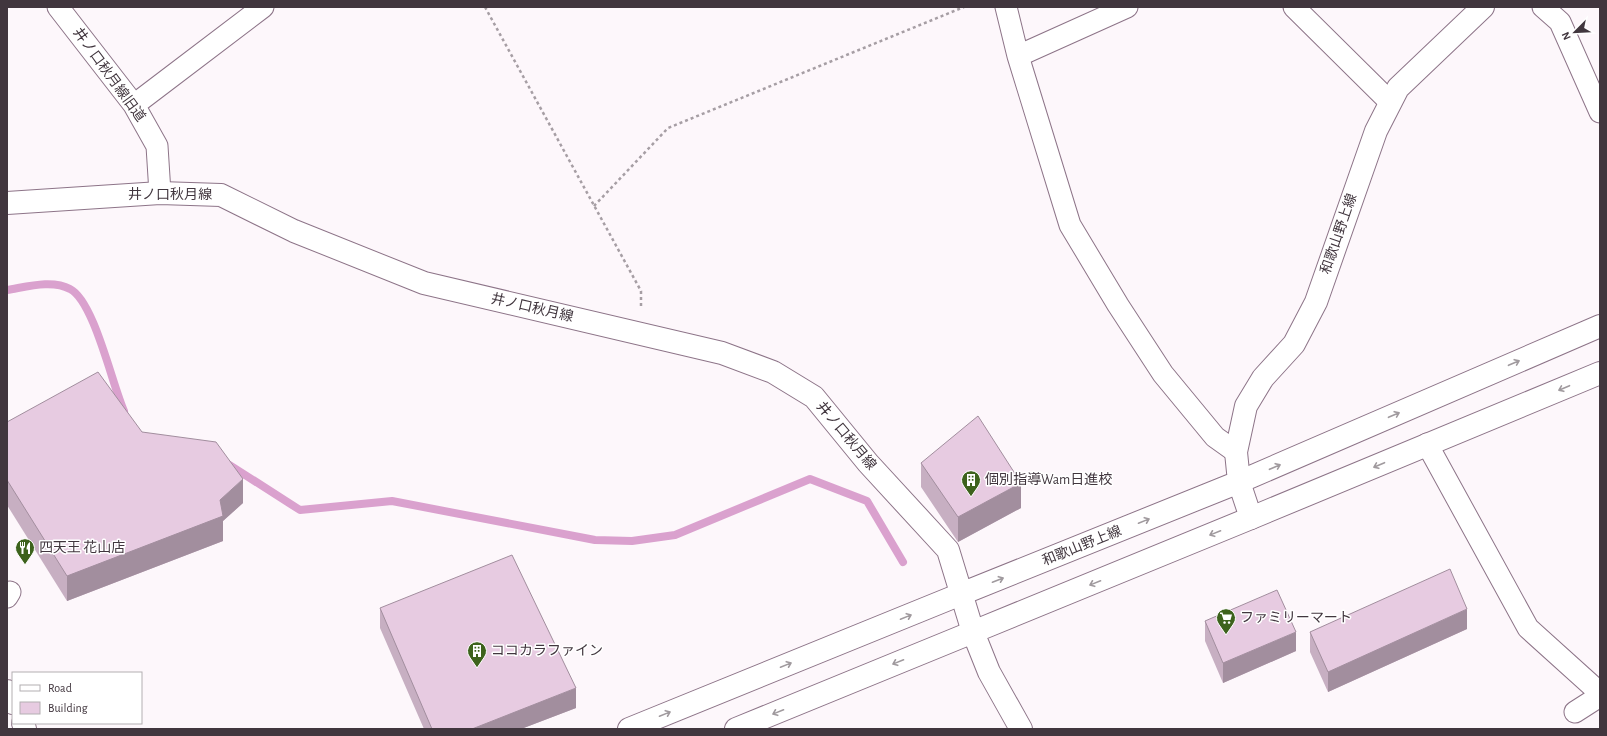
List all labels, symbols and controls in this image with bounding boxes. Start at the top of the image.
north arrow [1555,12,1595,52]
street label: 井ノ口秋月線旧道 [70,24,149,124]
text: N [1560,30,1573,42]
street label: 井ノ口秋月線 [128,186,212,202]
street label: 和歌山野上線 [1318,192,1359,276]
street label: 井ノ口秋月線 [490,290,575,324]
one-way arrow [1507,359,1519,366]
one-way arrow [1558,384,1570,392]
street label: 井ノ口秋月線 [814,398,880,473]
one-way arrow [1388,411,1400,418]
one-way arrow [1374,461,1386,469]
one-way arrow [1269,462,1281,470]
building icon: 個別指導Wam日進校 [960,469,982,497]
place label: 個別指導Wam日進校 [985,471,1112,487]
one-way arrow [1138,517,1150,524]
street label: 和歌山野上線 [1040,523,1124,568]
one-way arrow [1209,530,1221,537]
restaurant icon: 四天王 花山店 [14,537,36,565]
place label: 四天王 花山店 [39,540,125,555]
one-way arrow [991,575,1003,583]
one-way arrow [1089,579,1101,587]
supermarket icon: ファミリーマート [1215,607,1237,635]
place label: ファミリーマート [1240,611,1352,625]
one-way arrow [900,612,912,620]
building icon: ココカラファイン [466,640,488,668]
place label: ココカラファイン [491,644,603,658]
one-way arrow [893,659,905,667]
one-way arrow [779,661,791,669]
legend [12,672,142,724]
text: Road [48,682,72,694]
text: Building [48,702,88,714]
one-way arrow [773,708,785,716]
one-way arrow [659,710,671,718]

